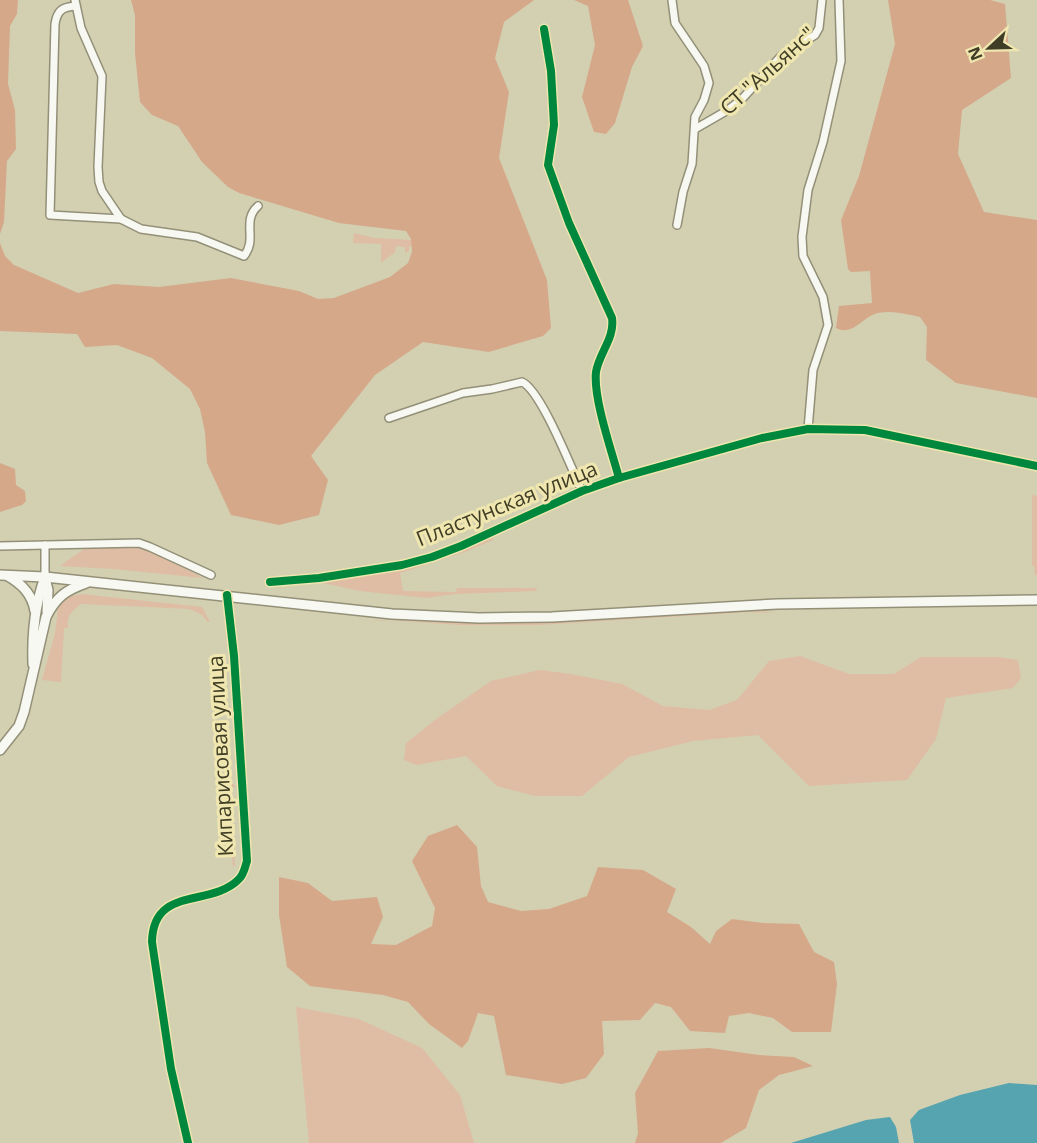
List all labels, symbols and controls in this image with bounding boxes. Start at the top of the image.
north arrow [959,18,1019,78]
street label: СТ "Альянс" [714,20,821,121]
text: N [962,43,988,64]
street label: Пластунская улица [412,454,601,552]
street label: Кипарисовая улица [201,655,239,857]

